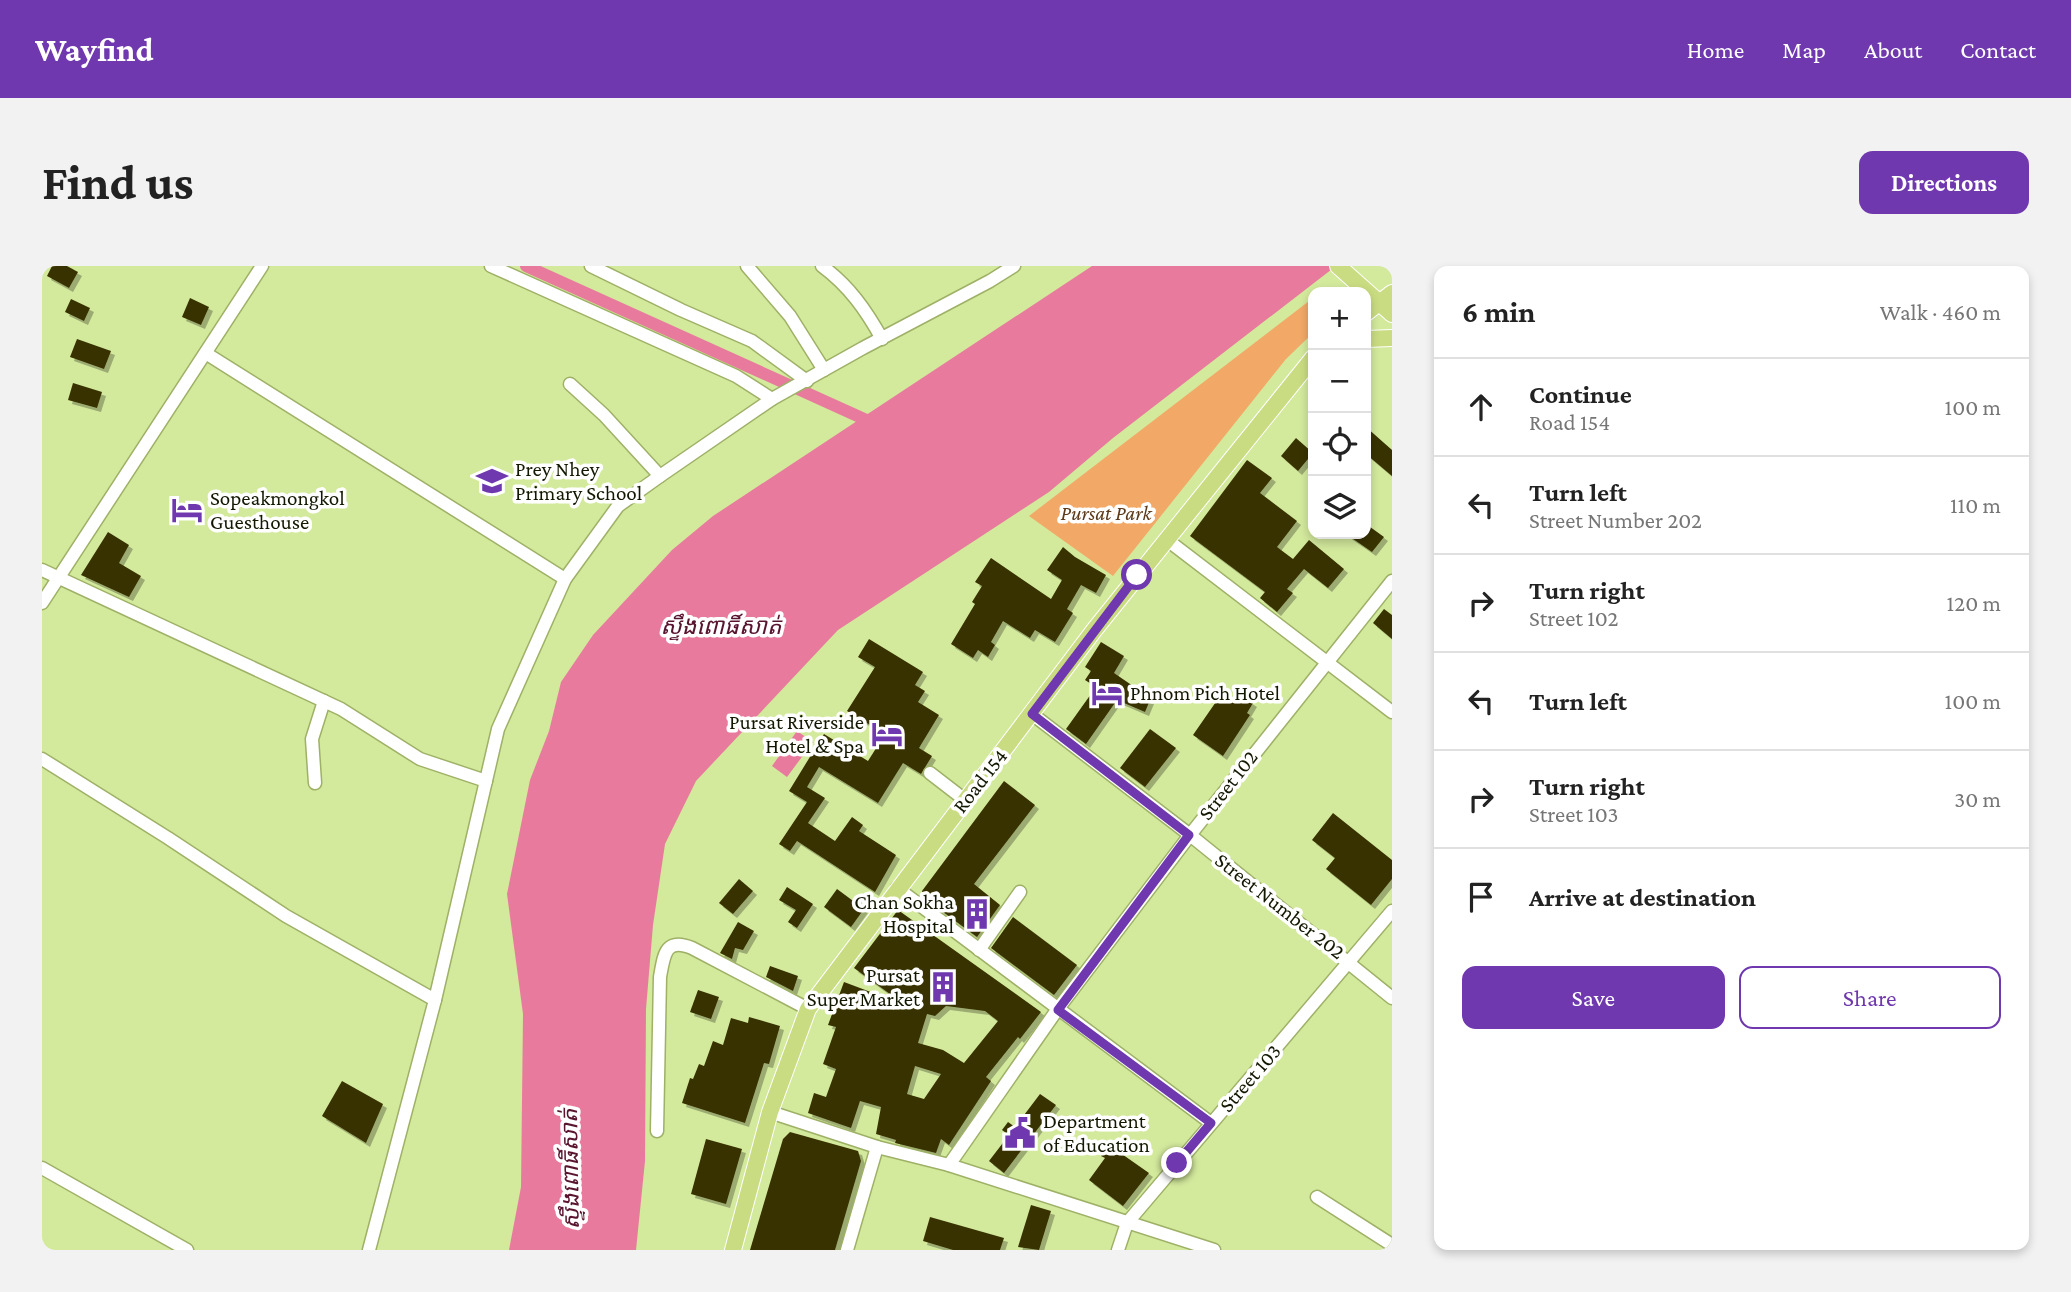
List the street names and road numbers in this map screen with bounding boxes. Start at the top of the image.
street label: Road 154 [948,744,1012,818]
street label: Street 102 [1193,745,1263,825]
street label: Street Number 202 [1210,848,1350,964]
street label: Street 103 [1214,1039,1286,1117]

